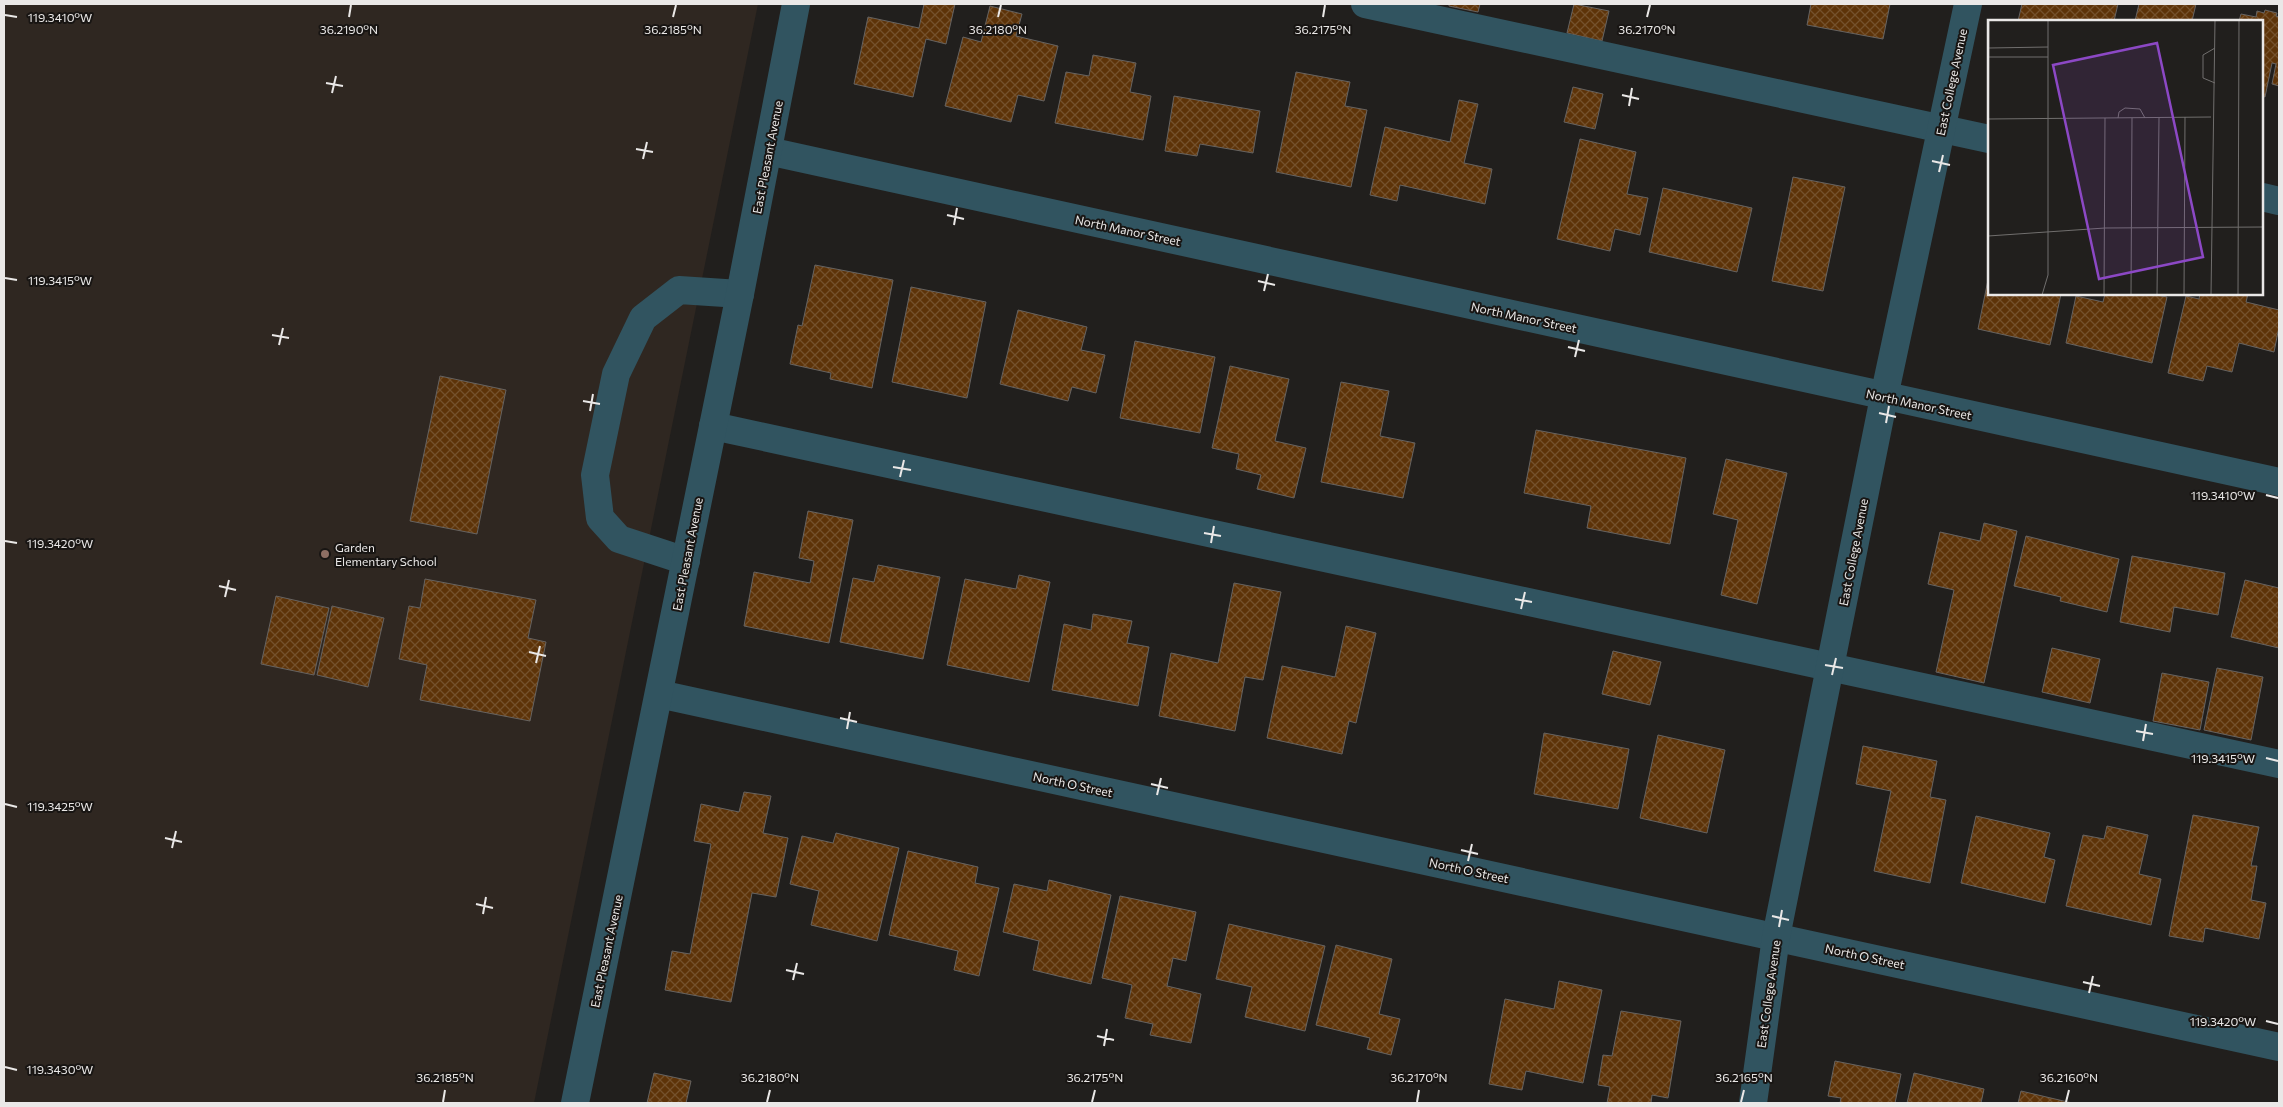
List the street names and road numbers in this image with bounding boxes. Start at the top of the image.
street label: East College Avenue [1933,27,1969,137]
street label: East Pleasant Avenue [749,99,785,215]
street label: North Manor Street [1074,212,1182,248]
street label: North Manor Street [1470,299,1578,335]
street label: North Manor Street [1865,386,1973,422]
street label: East Pleasant Avenue [669,496,705,612]
street label: East College Avenue [1836,497,1870,607]
street label: North O Street [1032,769,1114,799]
street label: North O Street [1428,855,1510,885]
street label: East Pleasant Avenue [587,893,625,1009]
street label: East College Avenue [1753,939,1783,1049]
street label: North O Street [1824,941,1906,971]

